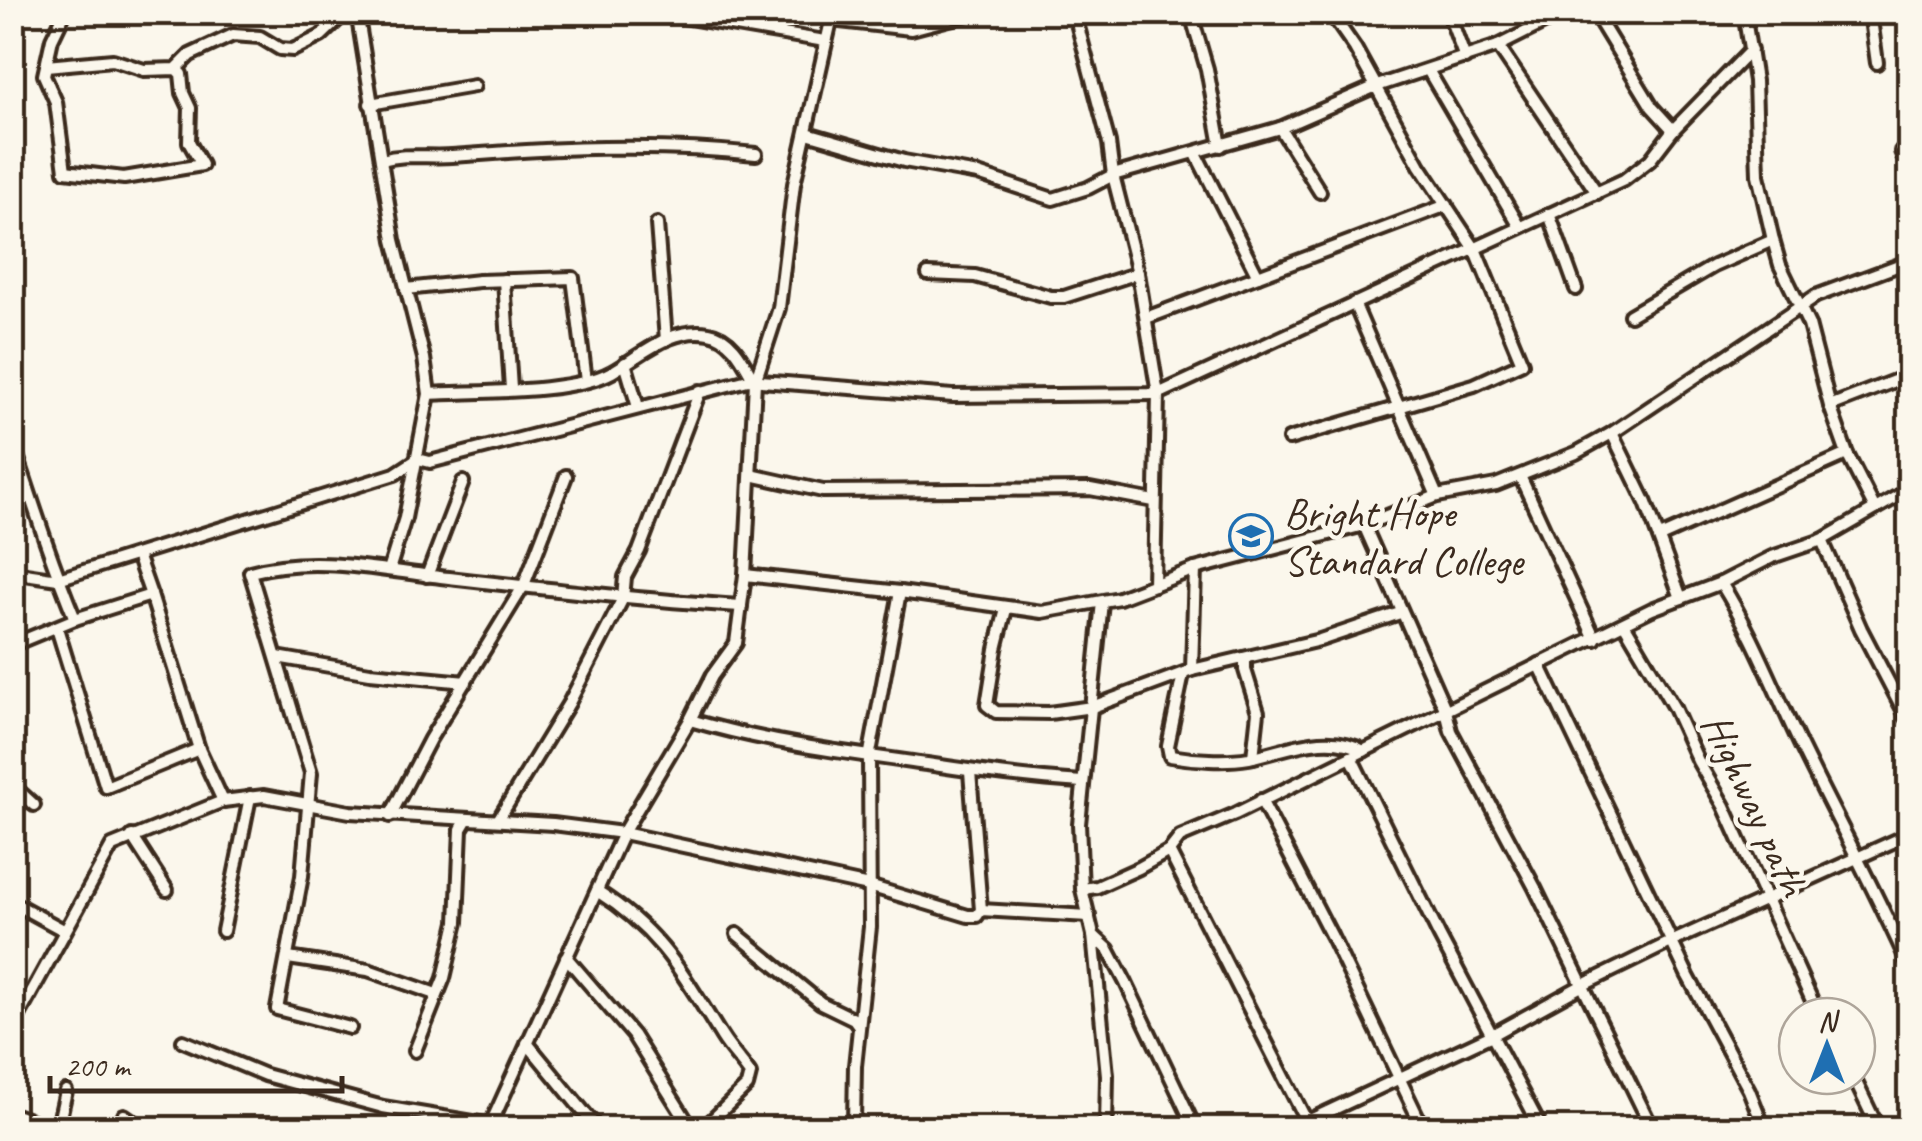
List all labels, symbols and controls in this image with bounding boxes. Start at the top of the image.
place label: Bright Hope Standard College [1284,487,1525,588]
school or university icon: Bright Hope Standard College [1228,513,1274,559]
street label: Highway path [1689,705,1821,907]
north arrow [1777,996,1877,1096]
text: N [1818,1004,1840,1039]
scale bar [50,1031,342,1093]
text: 200 m [65,1047,132,1085]

